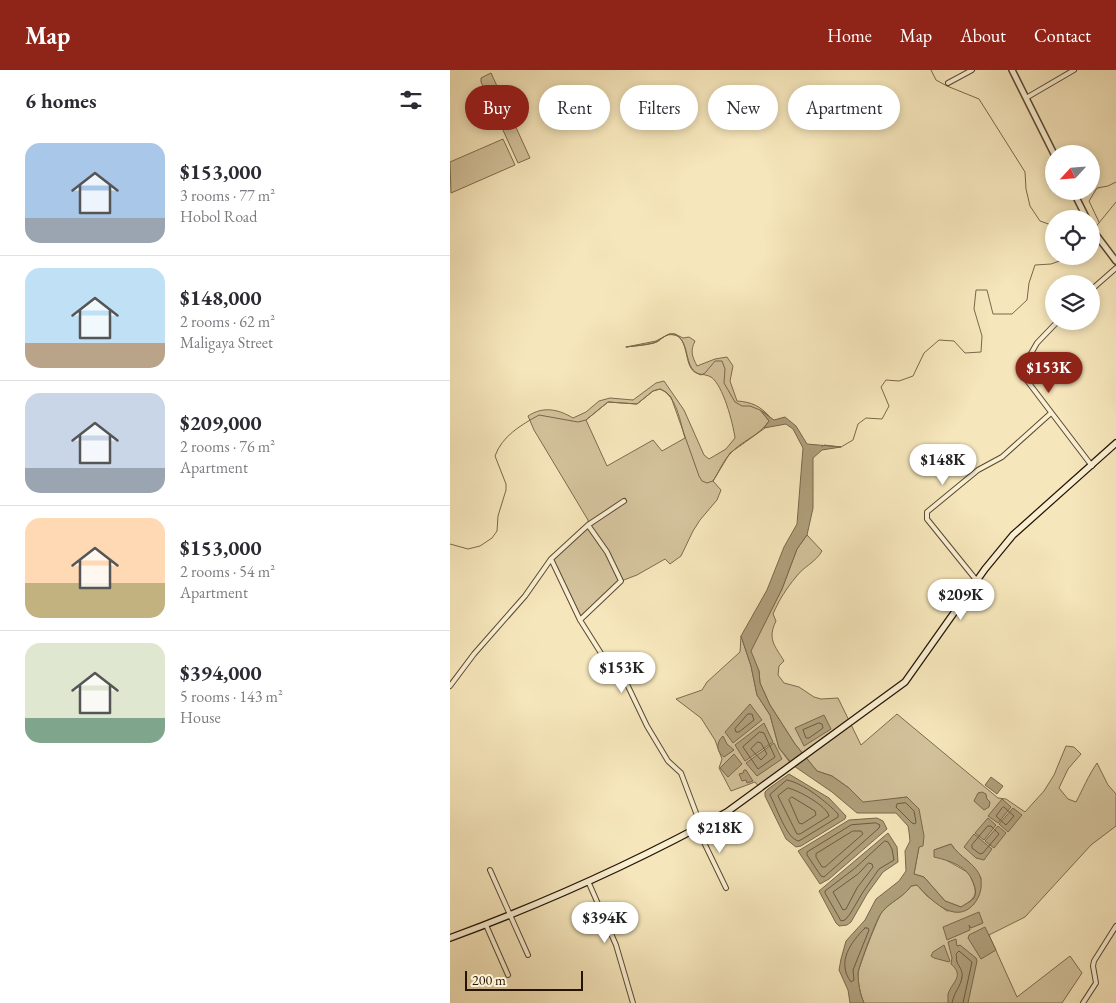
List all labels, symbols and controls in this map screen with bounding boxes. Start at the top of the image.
text: Map [25,20,70,51]
text: Home [827,24,872,47]
text: Map [900,24,932,47]
text: About [960,24,1006,47]
text: Contact [1034,24,1091,47]
chip: Buy [465,85,529,130]
chip: Rent [539,85,610,130]
chip: Filters [620,85,698,130]
chip: New [708,85,778,130]
chip: Apartment [788,85,900,130]
icon: filters [397,86,425,114]
text: 6 homes [25,87,97,114]
north arrow [1045,145,1100,200]
map controls [1045,145,1100,330]
text: $153,000 [180,158,262,185]
icon: home [65,163,125,223]
text: 3 rooms · 77 m² [180,185,275,206]
text: Hobol Road [180,206,257,227]
button: locate [1045,210,1100,265]
button: layers [1045,275,1100,330]
text: $148,000 [180,284,262,311]
icon: home [65,288,125,348]
text: 2 rooms · 62 m² [180,311,275,332]
text: Maligaya Street [180,332,273,353]
pin: $153K [1014,352,1084,394]
text: $153K [1027,357,1071,378]
text: $209,000 [180,409,262,436]
icon: home [65,413,125,473]
text: 2 rooms · 76 m² [180,436,275,457]
pin: $148K [908,444,978,486]
text: $148K [921,449,965,470]
text: Apartment [180,457,248,478]
text: $153,000 [180,534,262,561]
icon: home [65,538,125,598]
text: 2 rooms · 54 m² [180,561,275,582]
pin: $209K [926,578,996,621]
text: Apartment [180,582,248,603]
text: $209K [939,584,983,605]
pin: $153K [587,652,657,694]
text: $153K [600,657,644,678]
text: $394,000 [180,659,262,686]
icon: home [65,663,125,723]
text: 5 rooms · 143 m² [180,686,283,707]
text: House [180,707,221,728]
pin: $218K [685,812,755,854]
text: $218K [698,817,742,838]
pin: $394K [570,902,640,944]
text: $394K [583,907,627,928]
scale bar [465,968,582,991]
text: 200 m [472,971,506,989]

